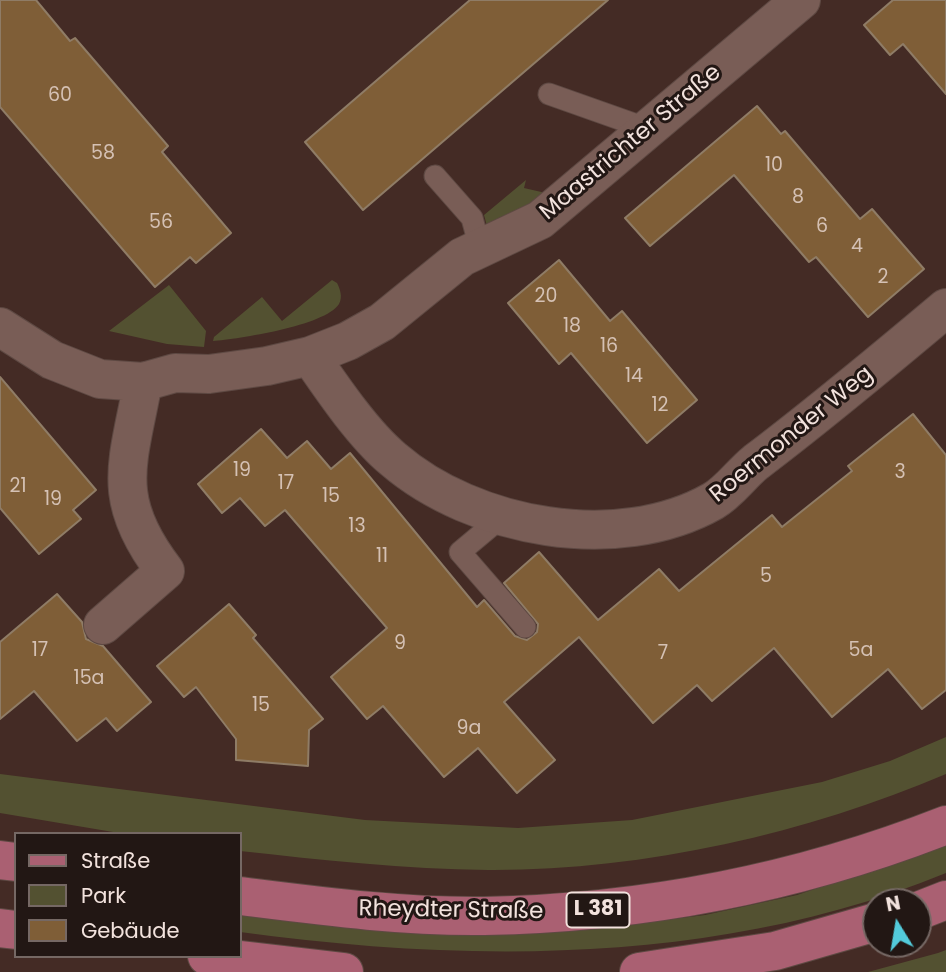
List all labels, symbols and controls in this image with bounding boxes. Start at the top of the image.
street label: Maastrichter Straße [535,59,727,227]
house number: 60 [48,85,72,107]
house number: 58 [91,143,115,165]
house number: 10 [765,155,783,177]
house number: 8 [792,187,804,209]
house number: 56 [149,212,173,234]
house number: 6 [816,216,828,238]
house number: 4 [851,236,863,258]
house number: 2 [878,267,888,289]
house number: 20 [535,286,557,308]
house number: 18 [563,316,581,338]
house number: 16 [600,336,618,358]
street label: Roermonder Weg [705,361,879,509]
house number: 14 [625,366,643,388]
house number: 12 [651,395,669,417]
house number: 19 [233,460,251,482]
house number: 3 [894,462,906,484]
house number: 17 [278,473,294,495]
house number: 21 [9,476,27,498]
house number: 15 [322,486,340,508]
house number: 19 [44,489,62,511]
house number: 13 [348,516,366,538]
house number: 11 [376,546,388,568]
house number: 5 [760,566,772,588]
house number: 9 [394,633,406,655]
house number: 17 [32,640,48,662]
house number: 5a [849,640,873,662]
house number: 7 [658,643,668,665]
house number: 15a [74,668,104,690]
house number: 15 [252,695,270,717]
house number: 9a [457,718,481,740]
legend [14,832,242,958]
text: Straße [81,846,150,875]
text: Park [81,881,126,910]
north arrow [862,888,932,958]
text: N [884,889,903,918]
road number: L 381 [566,892,630,928]
street label: Rheydter Straße [358,896,544,926]
text: Gebäude [81,916,179,945]

